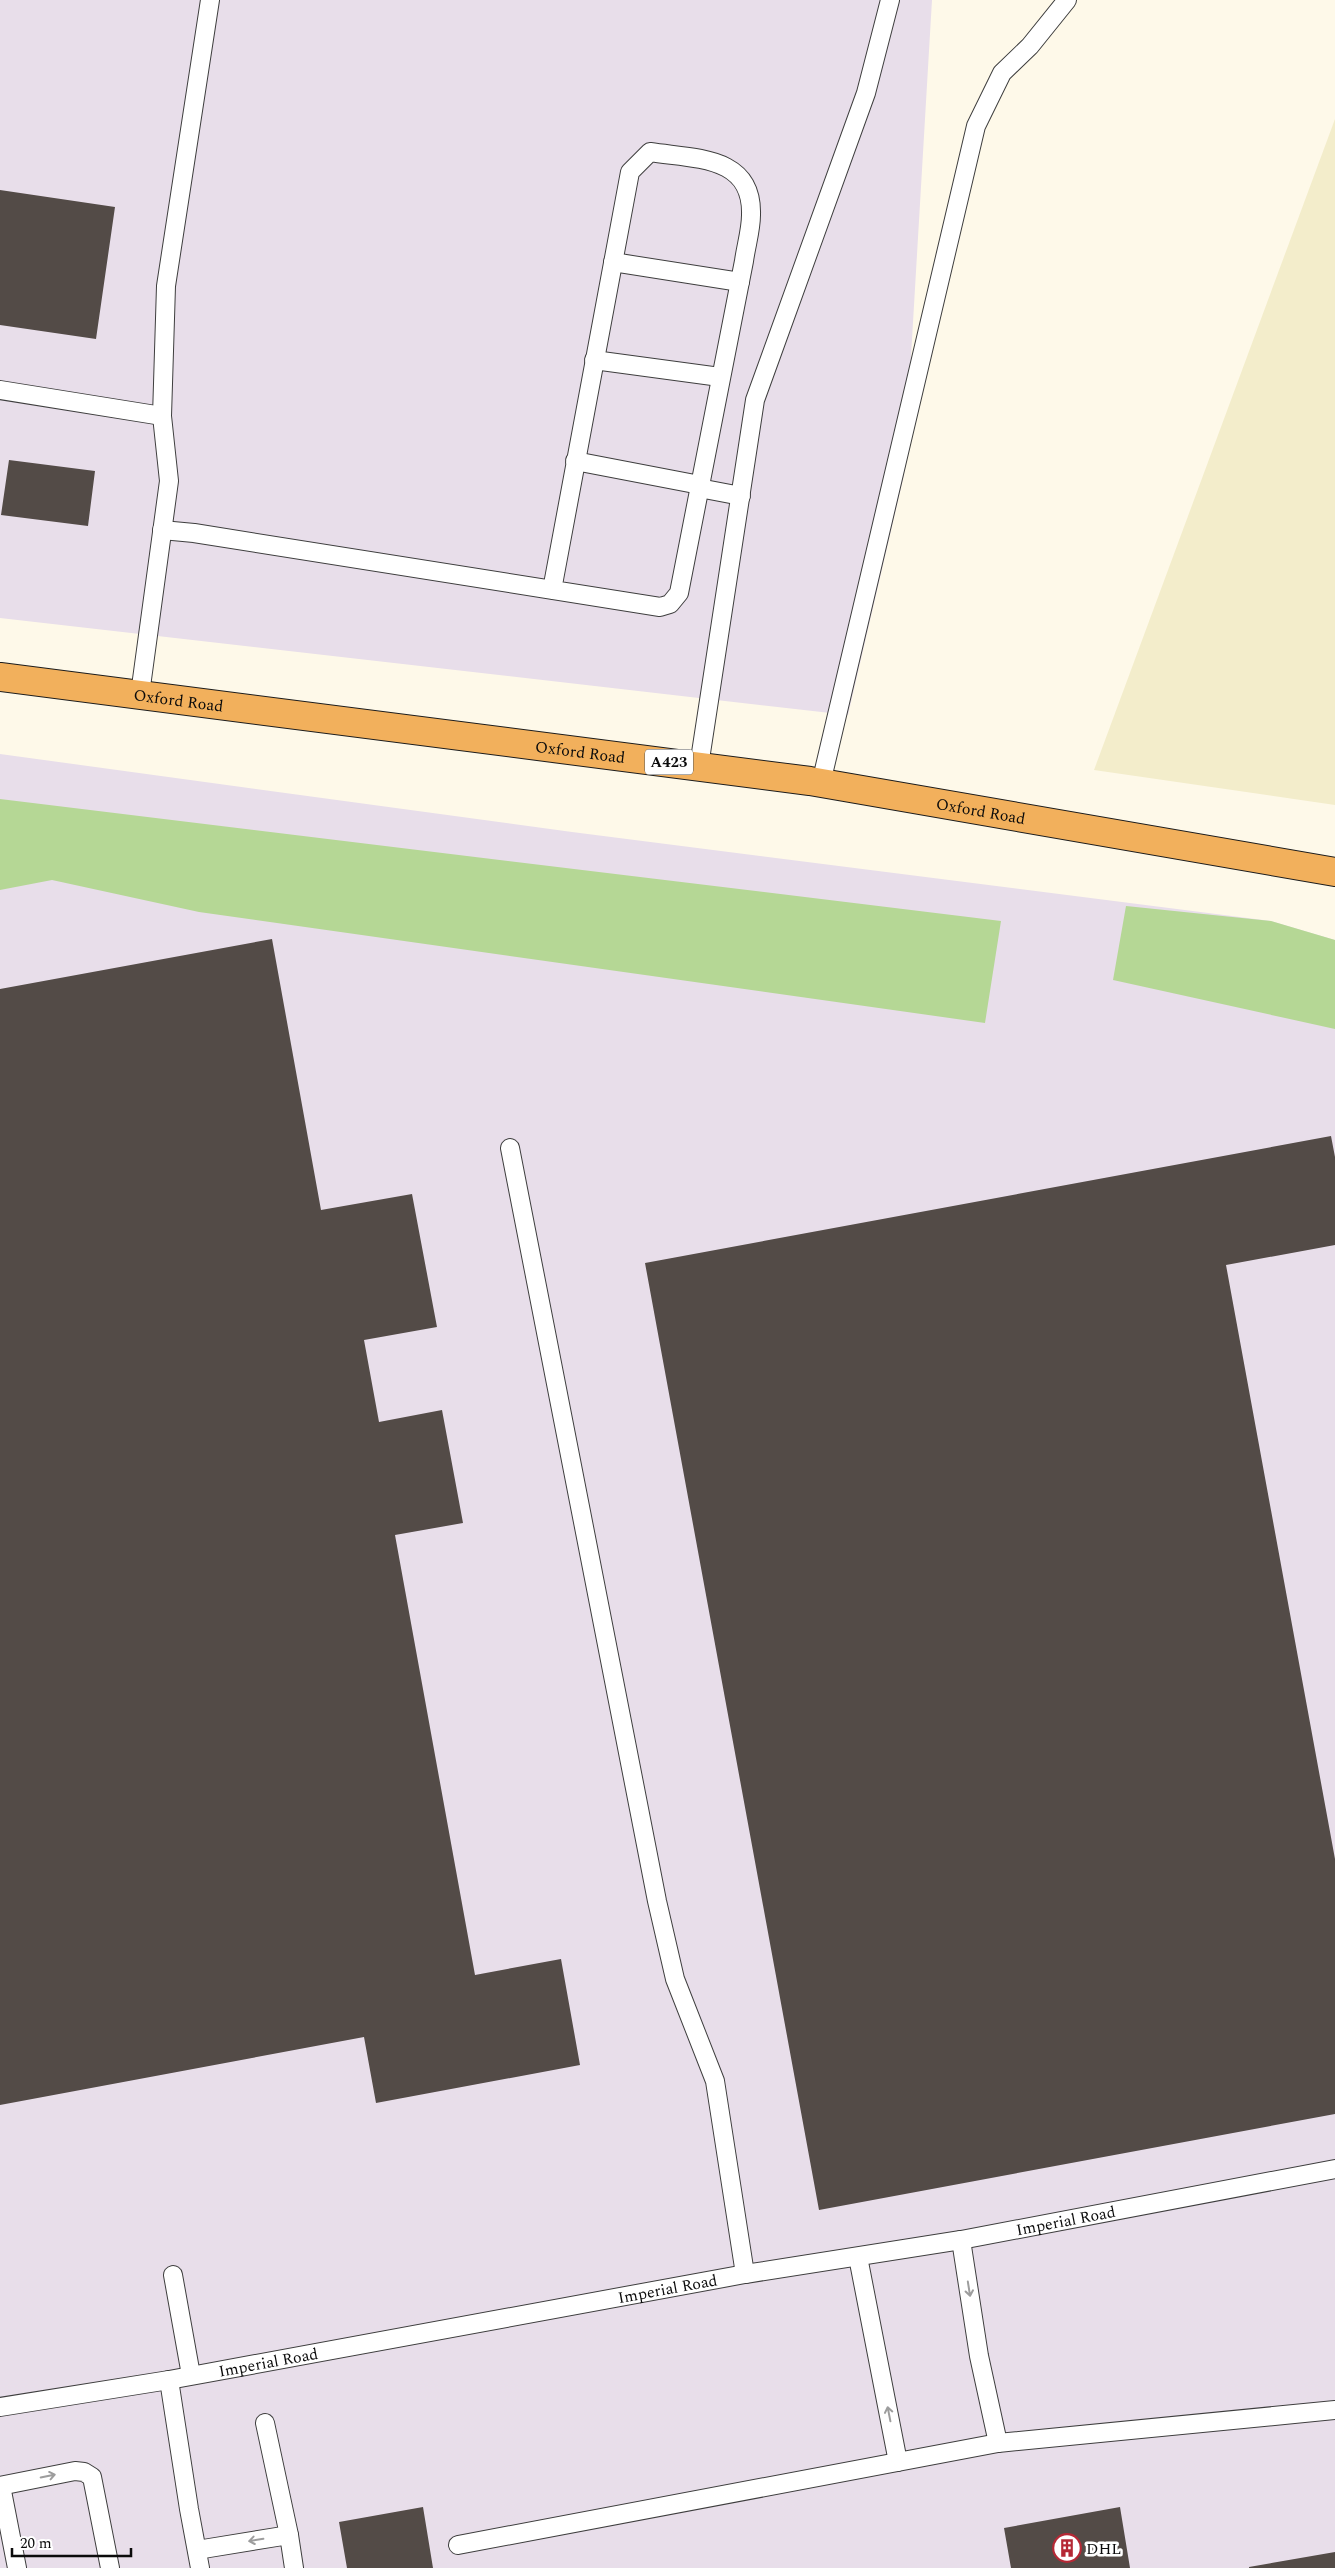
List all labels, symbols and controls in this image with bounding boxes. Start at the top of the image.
street label: Oxford Road [132,683,225,719]
street label: Oxford Road [534,735,627,770]
road number: A423 [645,750,693,774]
street label: Oxford Road [934,792,1027,831]
street label: Imperial Road [1014,2200,1118,2242]
street label: Imperial Road [616,2268,719,2310]
one-way arrow [964,2280,974,2296]
street label: Imperial Road [217,2342,320,2384]
one-way arrow [883,2407,893,2423]
one-way arrow [39,2471,55,2480]
scale bar [12,2526,131,2558]
text: 20 m [20,2532,52,2555]
building icon: DHL [1052,2533,1082,2563]
one-way arrow [248,2536,264,2546]
place label: DHL [1086,2537,1121,2561]

